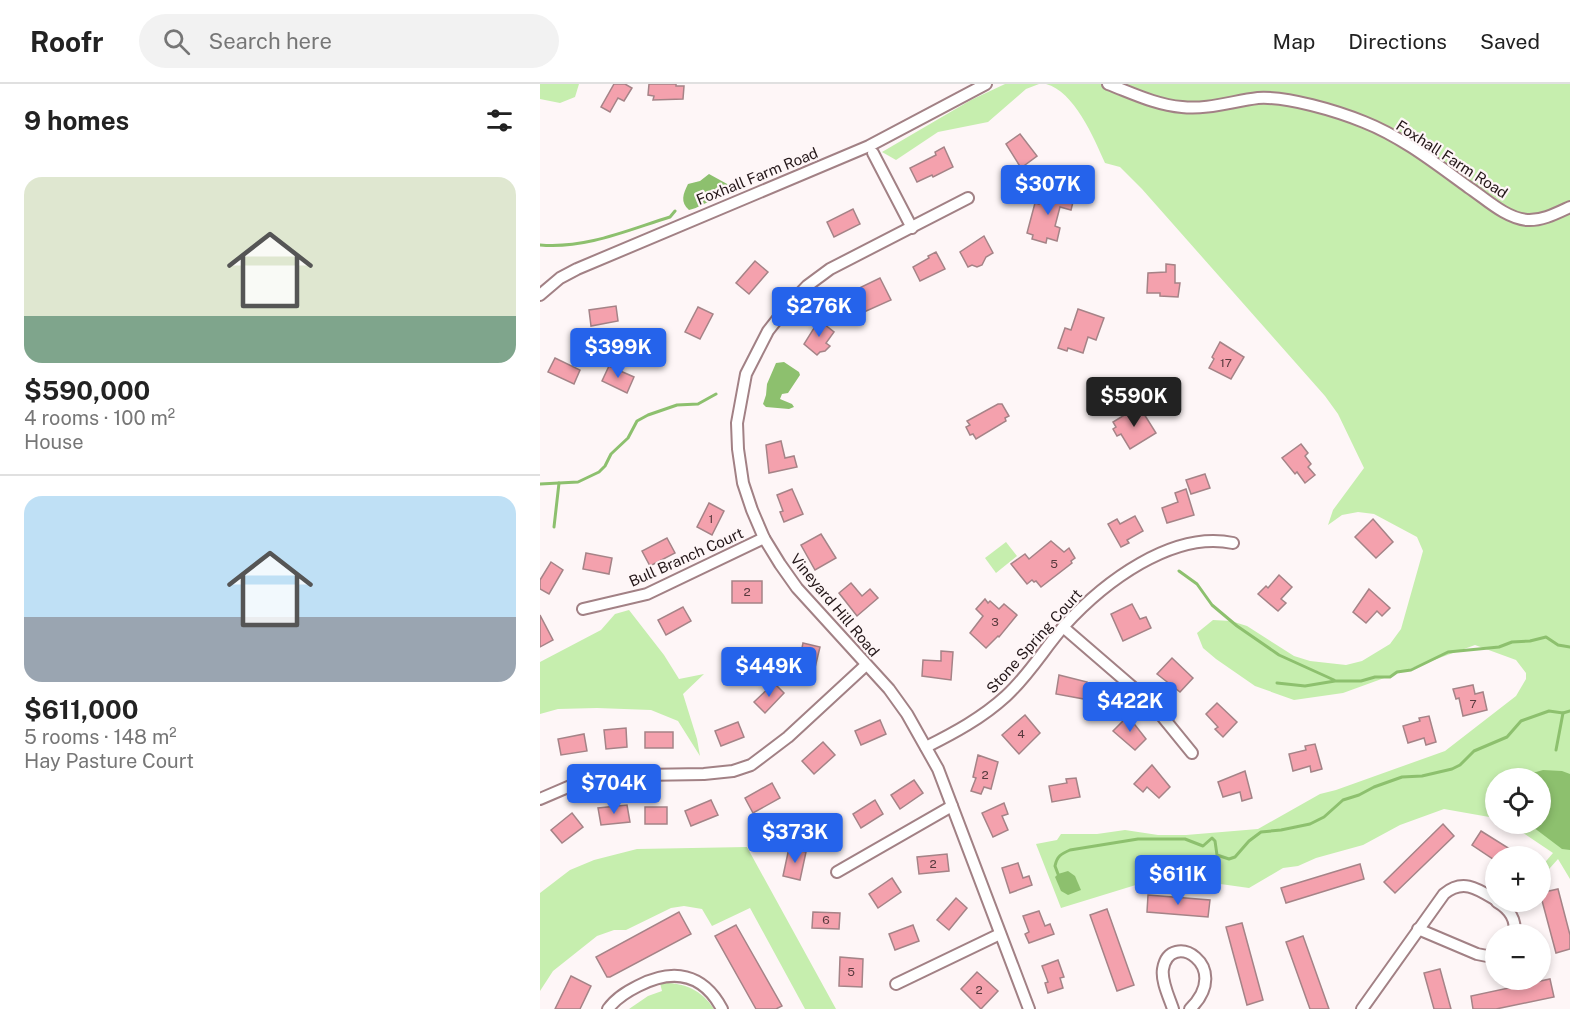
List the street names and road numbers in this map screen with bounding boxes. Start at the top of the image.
street label: Foxhall Farm Road [1393,117,1511,201]
street label: Foxhall Farm Road [694,144,820,208]
street label: Bull Branch Court [626,524,746,590]
street label: Vineyard Hill Road [787,550,883,660]
street label: Stone Spring Court [983,585,1085,696]

